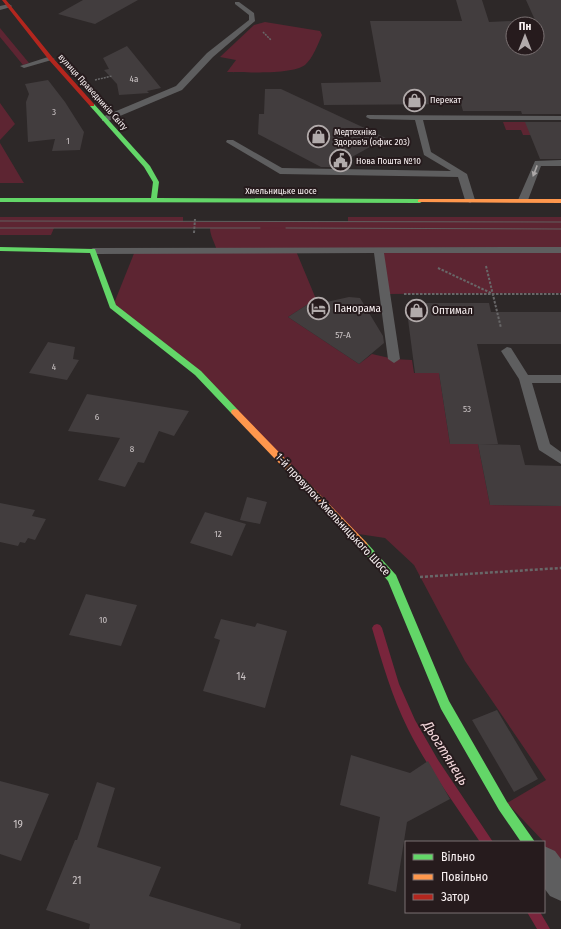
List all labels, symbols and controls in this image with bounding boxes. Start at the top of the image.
north arrow [505,16,545,56]
text: Пн [519,20,531,33]
street label: вулиця Праведників Світу [56,52,130,132]
house number: 4а [130,74,139,84]
shop icon: Перекат [402,87,428,113]
place label: Перекат [430,95,461,105]
house number: 3 [52,107,56,117]
shop icon: Медтехніка Здоров'я (офис 203) [306,124,332,150]
place label: Медтехніка Здоров'я (офис 203) [334,127,410,147]
house number: 1 [66,136,70,146]
public building icon: Нова Пошта №10 [328,148,354,174]
place label: Нова Пошта №10 [356,156,421,166]
one-way arrow [531,166,537,178]
street label: Хмельницьке шосе [245,186,317,196]
hotel icon: Панорама [305,295,331,321]
shop icon: Оптимал [403,297,429,323]
place label: Панорама [334,302,381,315]
place label: Оптимал [432,304,473,317]
house number: 57-А [335,330,351,340]
house number: 4 [52,362,57,372]
house number: 53 [463,404,471,414]
house number: 6 [95,412,100,422]
house number: 8 [130,444,135,454]
street label: 1-й провулок Хмельницького Шосе [272,451,393,578]
house number: 12 [214,529,222,539]
house number: 10 [99,615,107,625]
house number: 14 [236,670,246,683]
water label: Дьогтянець [419,717,472,789]
house number: 19 [13,818,23,831]
legend [405,841,545,913]
text: Вільно [441,850,475,864]
text: Повільно [441,870,488,884]
house number: 21 [73,874,81,887]
text: Затор [441,890,470,904]

